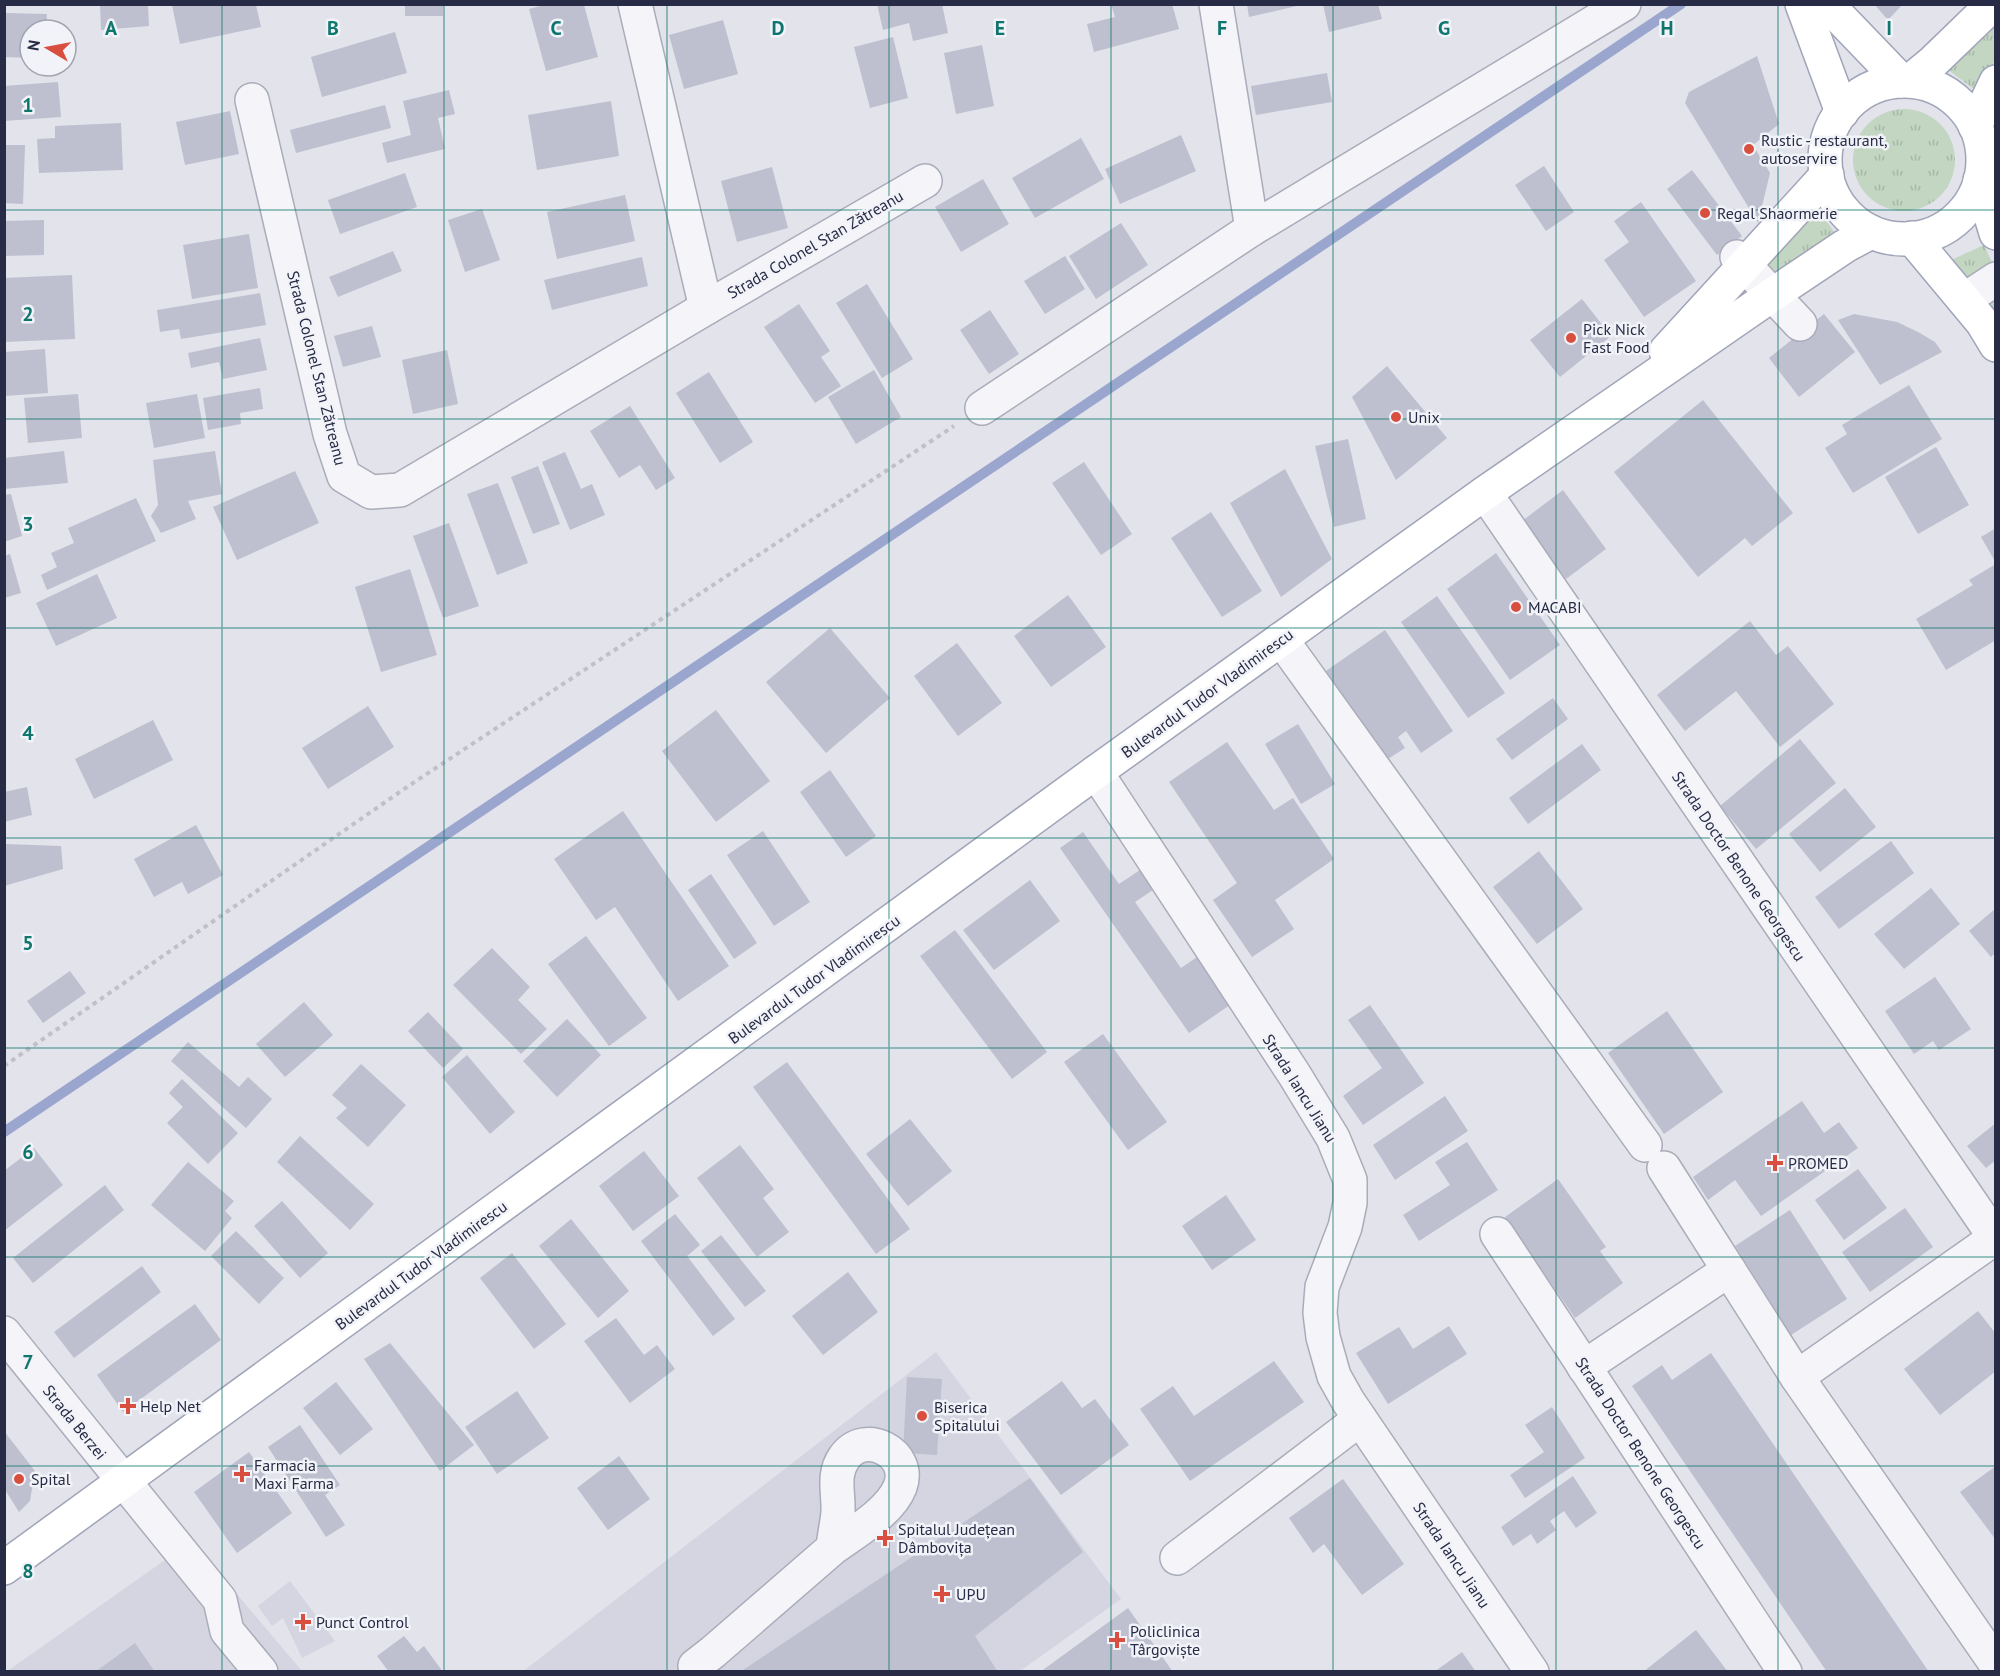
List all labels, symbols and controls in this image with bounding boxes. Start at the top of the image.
text: A [105,15,118,41]
text: B [327,15,339,41]
text: C [550,15,562,41]
text: D [772,15,785,41]
text: E [995,15,1005,41]
text: F [1217,15,1227,41]
text: G [1438,15,1450,41]
text: H [1660,15,1674,41]
text: I [1886,15,1892,41]
north arrow [18,18,78,78]
text: N [22,38,44,52]
text: 1 [22,92,34,118]
place label: Rustic - restaurant, autoservire [1761,130,1888,168]
marker: Rustic - restaurant, autoservire [1742,142,1756,156]
street label: Strada Colonel Stan Zătreanu [723,185,907,303]
place label: Regal Shaormerie [1717,203,1837,223]
marker: Regal Shaormerie [1698,206,1712,220]
street label: Strada Colonel Stan Zătreanu [283,269,351,467]
text: 2 [22,301,34,327]
place label: Pick Nick Fast Food [1583,319,1650,357]
marker: Pick Nick Fast Food [1564,331,1578,345]
place label: Unix [1408,407,1440,427]
marker: Unix [1389,410,1403,424]
text: 3 [22,511,34,537]
place label: MACABI [1528,597,1582,617]
marker: MACABI [1509,600,1523,614]
street label: Bulevardul Tudor Vladimirescu [1117,624,1297,762]
text: 4 [22,720,34,746]
street label: Strada Doctor Benone Georgescu [1668,767,1810,965]
street label: Bulevardul Tudor Vladimirescu [724,910,904,1048]
text: 5 [22,930,34,956]
street label: Strada Iancu Jianu [1259,1030,1341,1146]
text: 6 [22,1139,34,1165]
place label: PROMED [1788,1153,1848,1173]
marker: PROMED [1766,1154,1784,1172]
street label: Bulevardul Tudor Vladimirescu [331,1196,511,1334]
text: 7 [22,1349,34,1375]
street label: Strada Doctor Benone Georgescu [1571,1353,1711,1553]
street label: Strada Berzei [39,1381,111,1463]
place label: Help Net [140,1396,201,1416]
place label: Biserica Spitalului [934,1397,1000,1435]
marker: Help Net [121,1399,135,1413]
marker: Biserica Spitalului [915,1409,929,1423]
place label: Farmacia Maxi Farma [254,1455,334,1493]
marker: Farmacia Maxi Farma [235,1467,249,1481]
place label: Spital [31,1469,71,1489]
marker: Spital [12,1472,26,1486]
street label: Strada Iancu Jianu [1409,1498,1495,1612]
place label: Spitalul Județean Dâmbovița [898,1519,1015,1557]
marker: Spitalul Județean Dâmbovița [876,1529,894,1547]
text: 8 [22,1558,34,1584]
place label: UPU [956,1584,986,1604]
marker: UPU [933,1585,951,1603]
place label: Punct Control [316,1612,409,1632]
marker: Punct Control [294,1613,312,1631]
place label: Policlinica Târgoviște [1130,1621,1200,1659]
marker: Policlinica Târgoviște [1108,1631,1126,1649]

